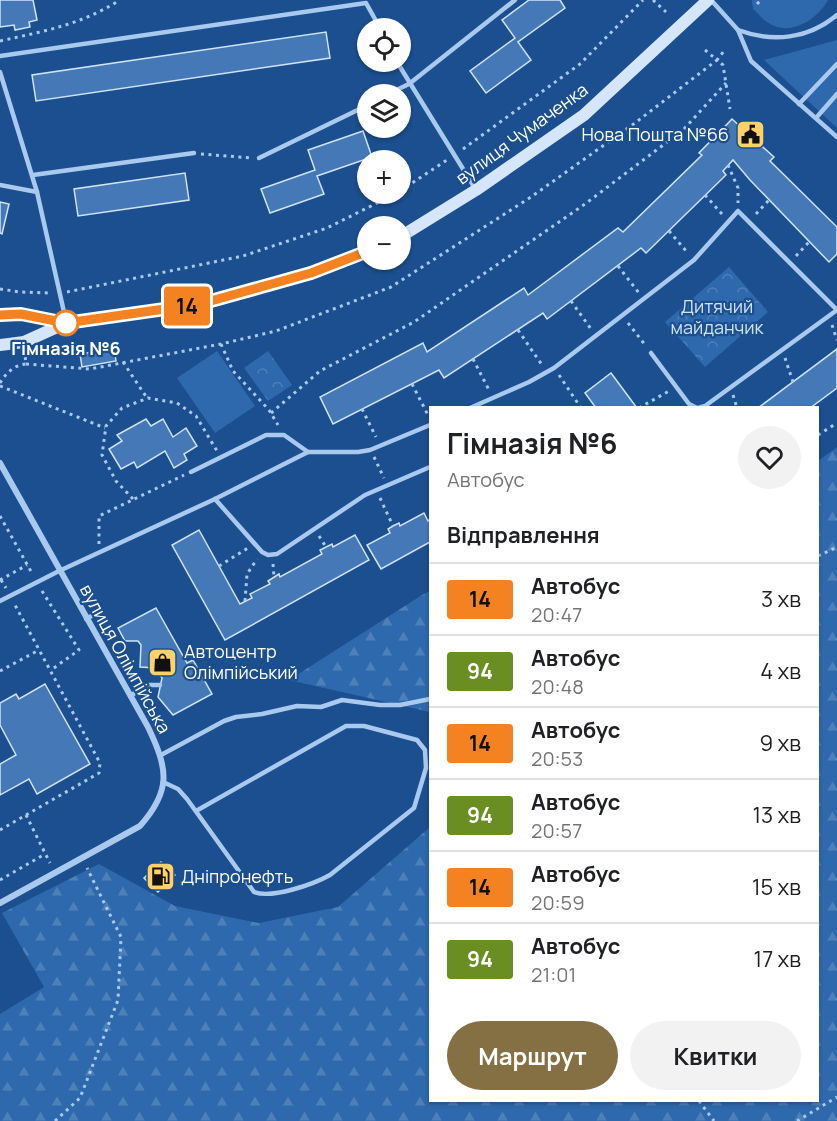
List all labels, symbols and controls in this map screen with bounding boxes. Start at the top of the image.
map controls [357,18,411,270]
button: locate [357,18,411,72]
street label: вулиця Чумаченка [451,77,592,189]
button: layers [357,84,411,138]
public building icon: Нова Пошта №66 [734,119,766,151]
place label: Нова Пошта №66 [581,122,729,146]
button: + [357,150,411,204]
button: − [357,216,411,270]
line badge: 14 [160,286,214,326]
text: 14 [176,292,198,320]
park label: Дитячий майданчик [670,294,765,339]
marker: Гімназія №6 [53,310,79,336]
place label: Гімназія №6 [11,336,121,360]
text: Гімназія №6 [447,424,617,462]
button: heart [738,426,801,489]
text: Автобус [447,466,525,493]
text: Відправлення [447,520,600,550]
text: Автобус [531,571,620,601]
street label: вулиця Олімпійська [75,580,177,737]
text: 3 хв [761,584,801,614]
text: 14 [469,585,491,613]
text: 20:47 [531,601,582,628]
place label: Автоцентр Олімпійський [184,639,298,684]
text: Автобус [531,643,620,673]
shop icon: Автоцентр Олімпійський [147,646,179,678]
text: 4 хв [760,656,801,686]
text: 94 [467,657,493,685]
text: 20:48 [531,673,584,700]
text: Автобус [531,715,620,745]
text: 9 хв [760,728,801,758]
text: 14 [469,729,491,757]
text: 20:53 [531,745,583,772]
text: Автобус [531,787,620,817]
text: 13 хв [752,800,801,830]
text: 94 [467,801,493,829]
text: 20:57 [531,817,582,844]
text: Автобус [531,859,620,889]
fuel station icon: Дніпронефть [144,861,176,893]
place label: Дніпронефть [181,864,293,888]
text: 15 хв [752,872,801,902]
text: 14 [469,873,491,901]
text: 20:59 [531,889,585,916]
text: Автобус [531,931,620,961]
text: 17 хв [754,944,801,974]
text: 94 [467,945,493,973]
text: 21:01 [531,961,576,988]
button: Маршрут [447,1021,618,1090]
button: Квитки [630,1021,801,1090]

